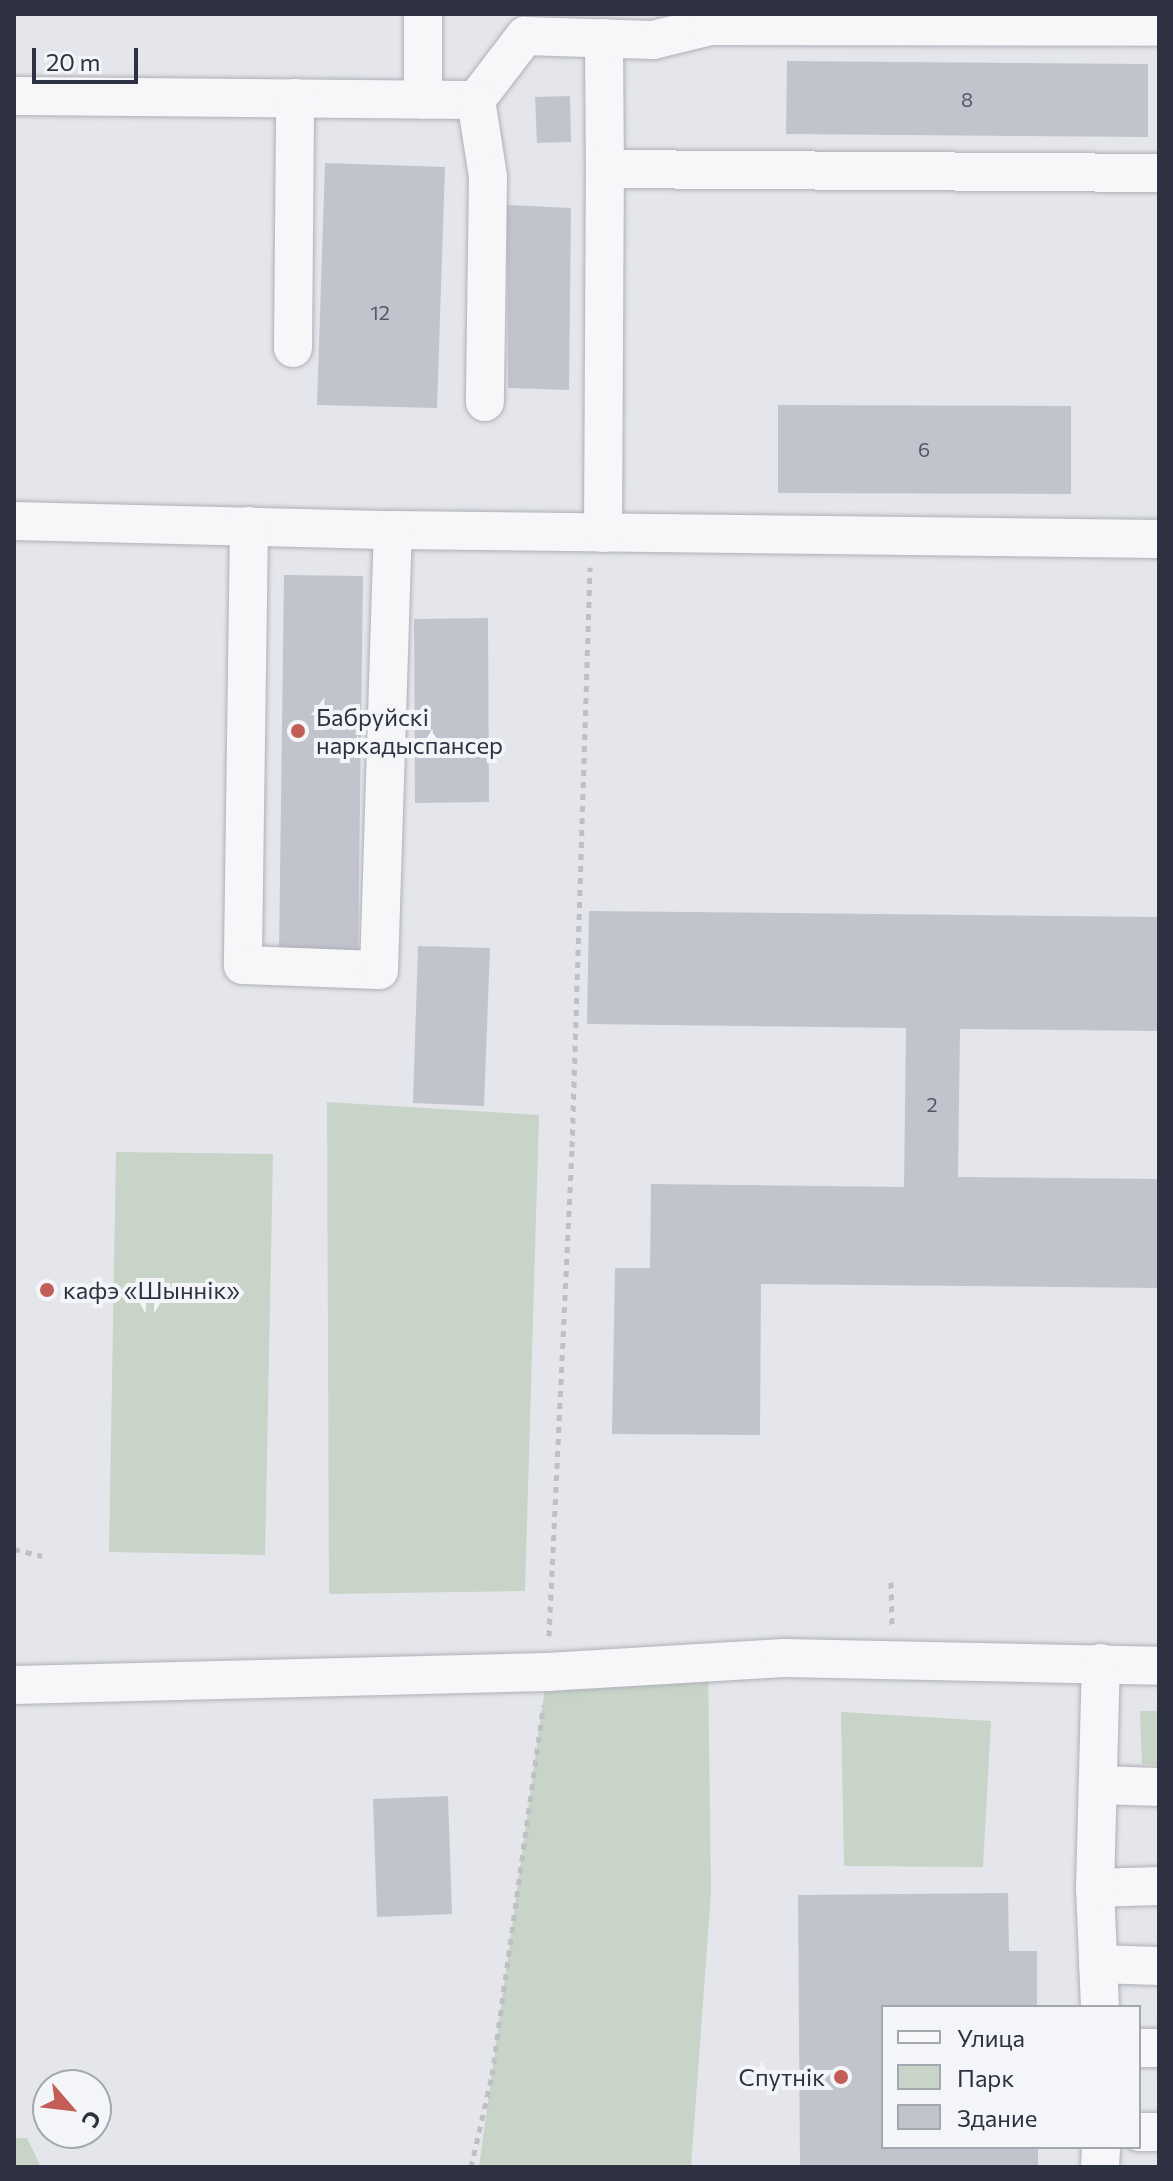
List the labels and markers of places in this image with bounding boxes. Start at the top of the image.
place label: Бабруйскі наркадыспансер [316,703,503,759]
marker: Бабруйскі наркадыспансер [287,720,309,742]
place label: кафэ «Шыннік» [63,1276,240,1304]
marker: кафэ «Шыннік» [38,1281,56,1299]
place label: Спутнік [739,2063,825,2091]
marker: Спутнік [832,2068,850,2086]

